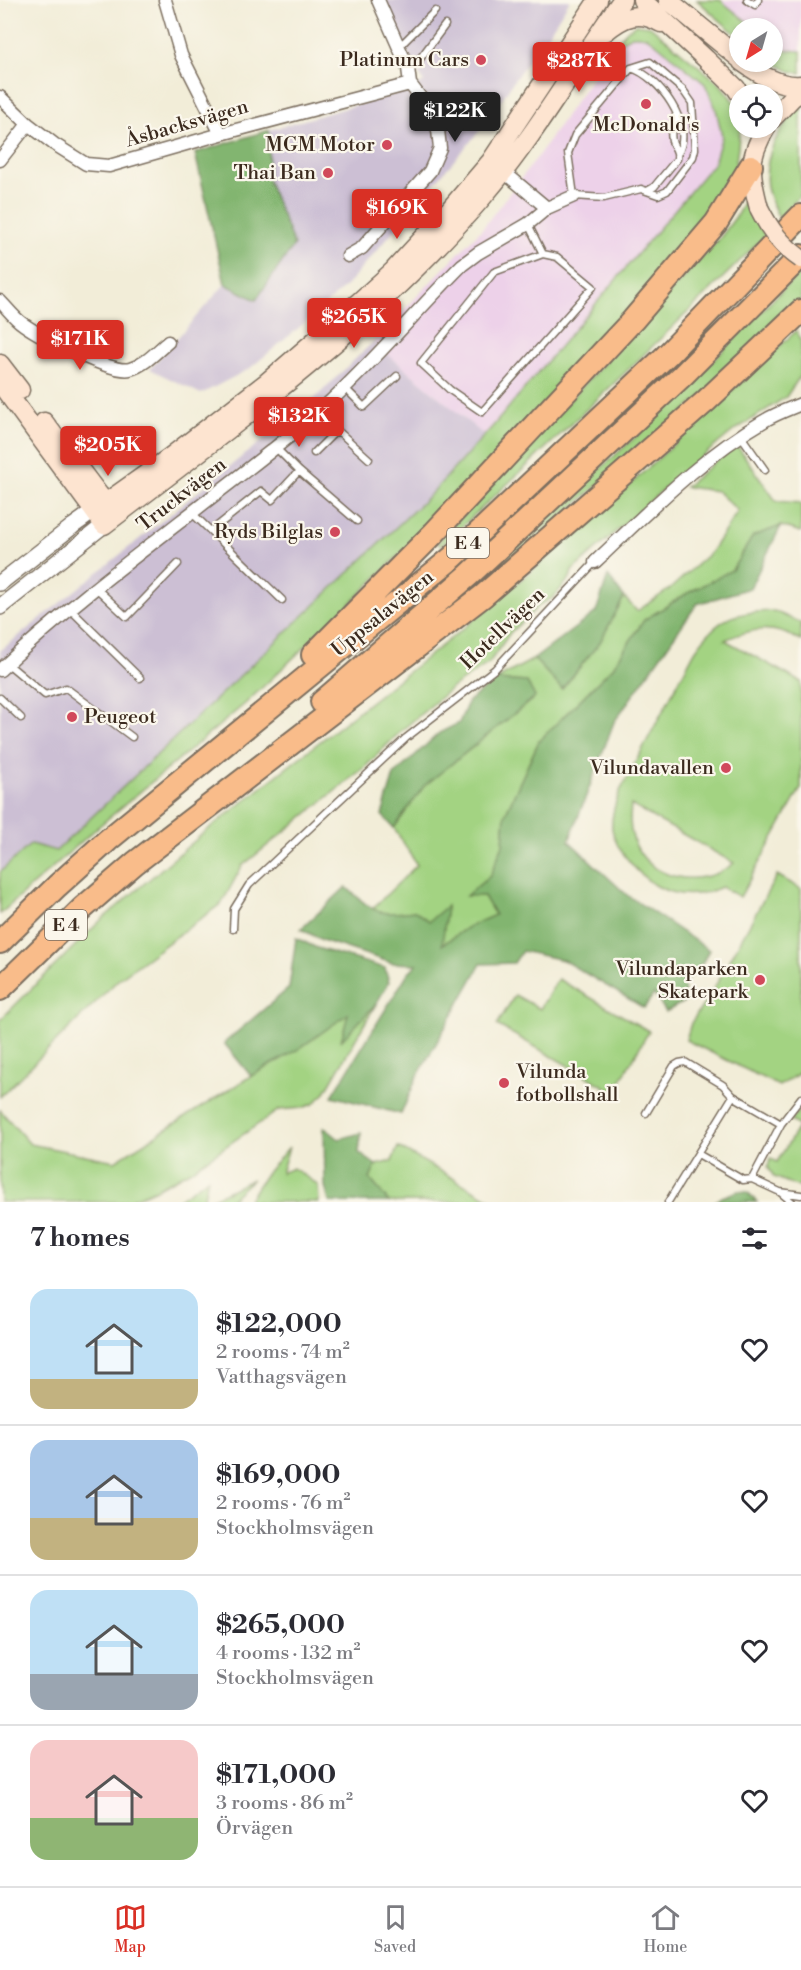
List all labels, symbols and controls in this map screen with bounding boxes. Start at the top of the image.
north arrow [729,18,783,72]
map controls [729,18,783,138]
pin: $287K [537,42,621,93]
place label: Platinum Cars [339,48,469,73]
text: $287K [547,49,611,74]
marker: Platinum Cars [474,53,488,67]
button: locate [729,84,783,138]
pin: $122K [413,92,497,143]
street label: Åsbacksvägen [121,94,251,154]
marker: McDonald's [639,97,653,111]
text: $122K [423,99,487,124]
place label: McDonald's [592,113,700,138]
place label: MGM Motor [265,133,375,158]
marker: MGM Motor [380,138,394,152]
place label: Thai Ban [233,161,316,186]
marker: Thai Ban [321,166,335,180]
pin: $169K [355,189,439,240]
text: $169K [366,196,428,221]
pin: $265K [312,298,396,349]
text: $265K [321,305,387,330]
pin: $171K [38,320,122,371]
text: $171K [51,327,109,352]
pin: $132K [257,397,341,448]
text: $132K [268,404,330,429]
pin: $205K [66,426,150,477]
text: $205K [74,433,142,458]
street label: Truckvägen [132,452,232,538]
place label: Ryds Bilglas [214,520,323,545]
marker: Ryds Bilglas [328,525,342,539]
road number: E 4 [447,528,489,558]
street label: Uppsalavägen [327,565,439,663]
street label: Hotellvägen [455,582,551,676]
place label: Peugeot [84,705,156,730]
marker: Peugeot [65,710,79,724]
place label: Vilundavallen [589,756,714,781]
marker: Vilundavallen [719,761,733,775]
road number: E 4 [45,910,87,940]
place label: Vilundaparken Skatepark [614,957,750,1005]
marker: Vilundaparken Skatepark [753,973,767,987]
place label: Vilunda fotbollshall [515,1060,618,1108]
marker: Vilunda fotbollshall [497,1076,511,1090]
text: 7 homes [30,1222,130,1254]
icon: filters [738,1222,771,1255]
text: $122,000 [216,1308,342,1340]
icon: home [78,1313,150,1385]
icon: heart [738,1333,771,1366]
text: 2 rooms · 74 m² [216,1340,350,1365]
text: Vatthagsvägen [216,1365,347,1390]
text: $169,000 [216,1459,340,1491]
icon: home [78,1464,150,1536]
icon: heart [738,1484,771,1517]
text: 2 rooms · 76 m² [216,1491,350,1516]
text: Stockholmsvägen [216,1516,374,1541]
text: $265,000 [216,1609,345,1641]
icon: home [78,1614,150,1686]
icon: heart [738,1634,771,1667]
text: 4 rooms · 132 m² [216,1641,360,1666]
text: Stockholmsvägen [216,1666,374,1691]
text: $171,000 [216,1759,336,1791]
icon: home [78,1764,150,1836]
icon: heart [738,1784,771,1817]
text: 3 rooms · 86 m² [216,1791,353,1816]
text: Örvägen [216,1816,293,1841]
tab: Map [114,1901,147,1957]
tab: Saved [374,1901,416,1957]
tab: Home [643,1901,687,1957]

